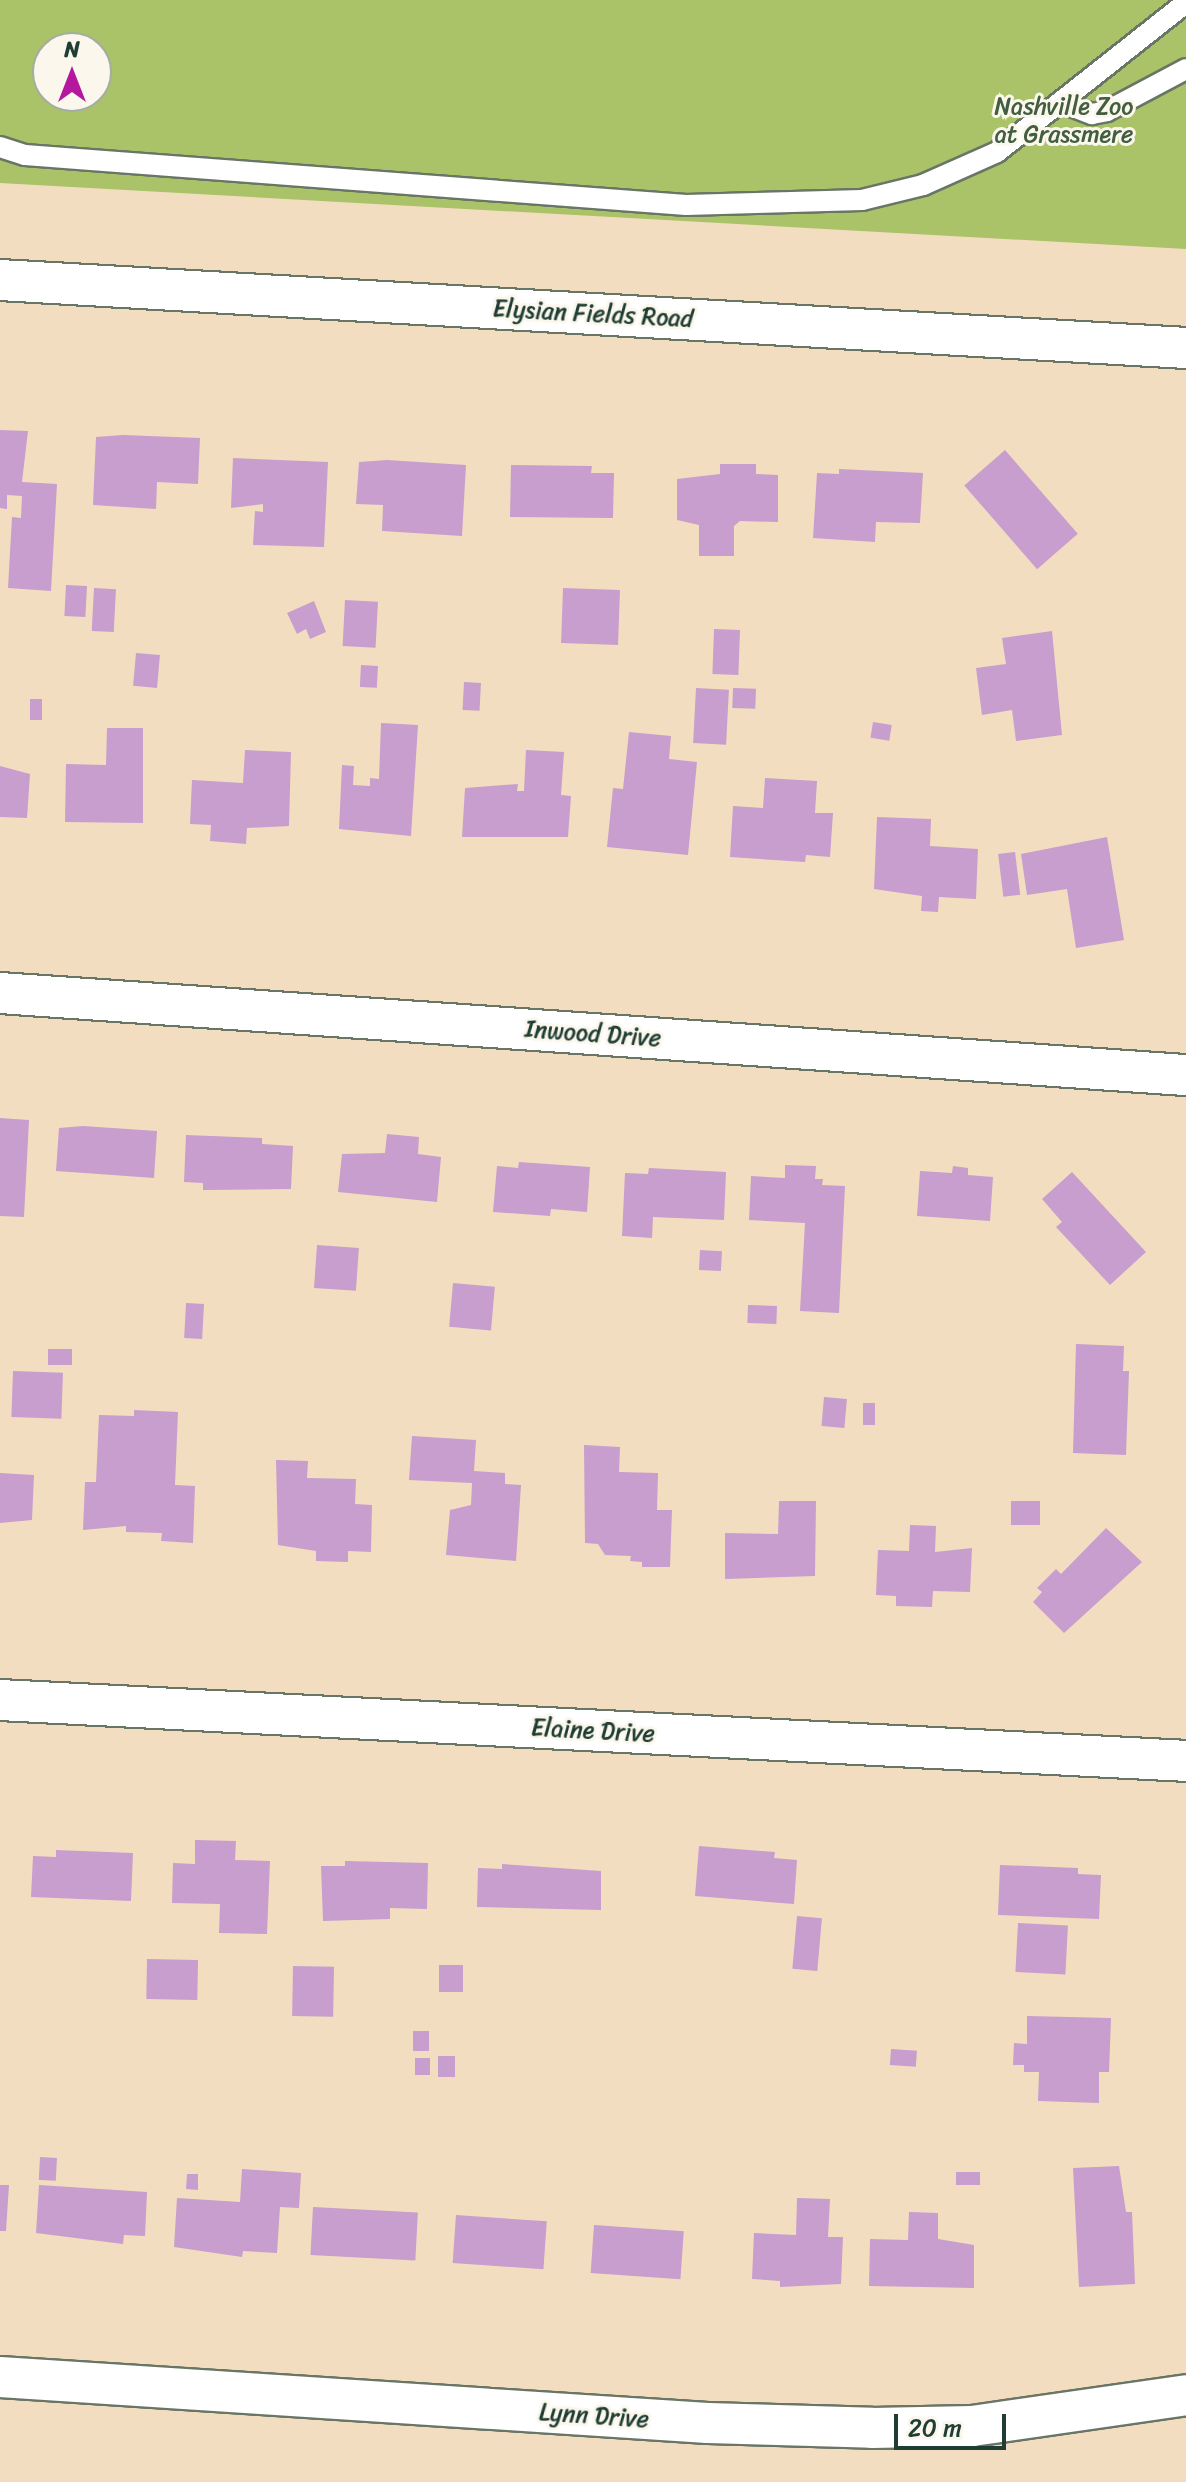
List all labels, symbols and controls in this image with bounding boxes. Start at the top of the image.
text: N [64,30,80,69]
north arrow [32,32,112,112]
park label: Nashville Zoo at Grassmere [994,93,1134,149]
street label: Elysian Fields Road [493,294,693,334]
street label: Inwood Drive [524,1015,662,1053]
street label: Elaine Drive [530,1713,656,1749]
street label: Lynn Drive [538,2398,650,2434]
scale bar [898,2398,1010,2448]
text: 20 m [908,2407,962,2449]

